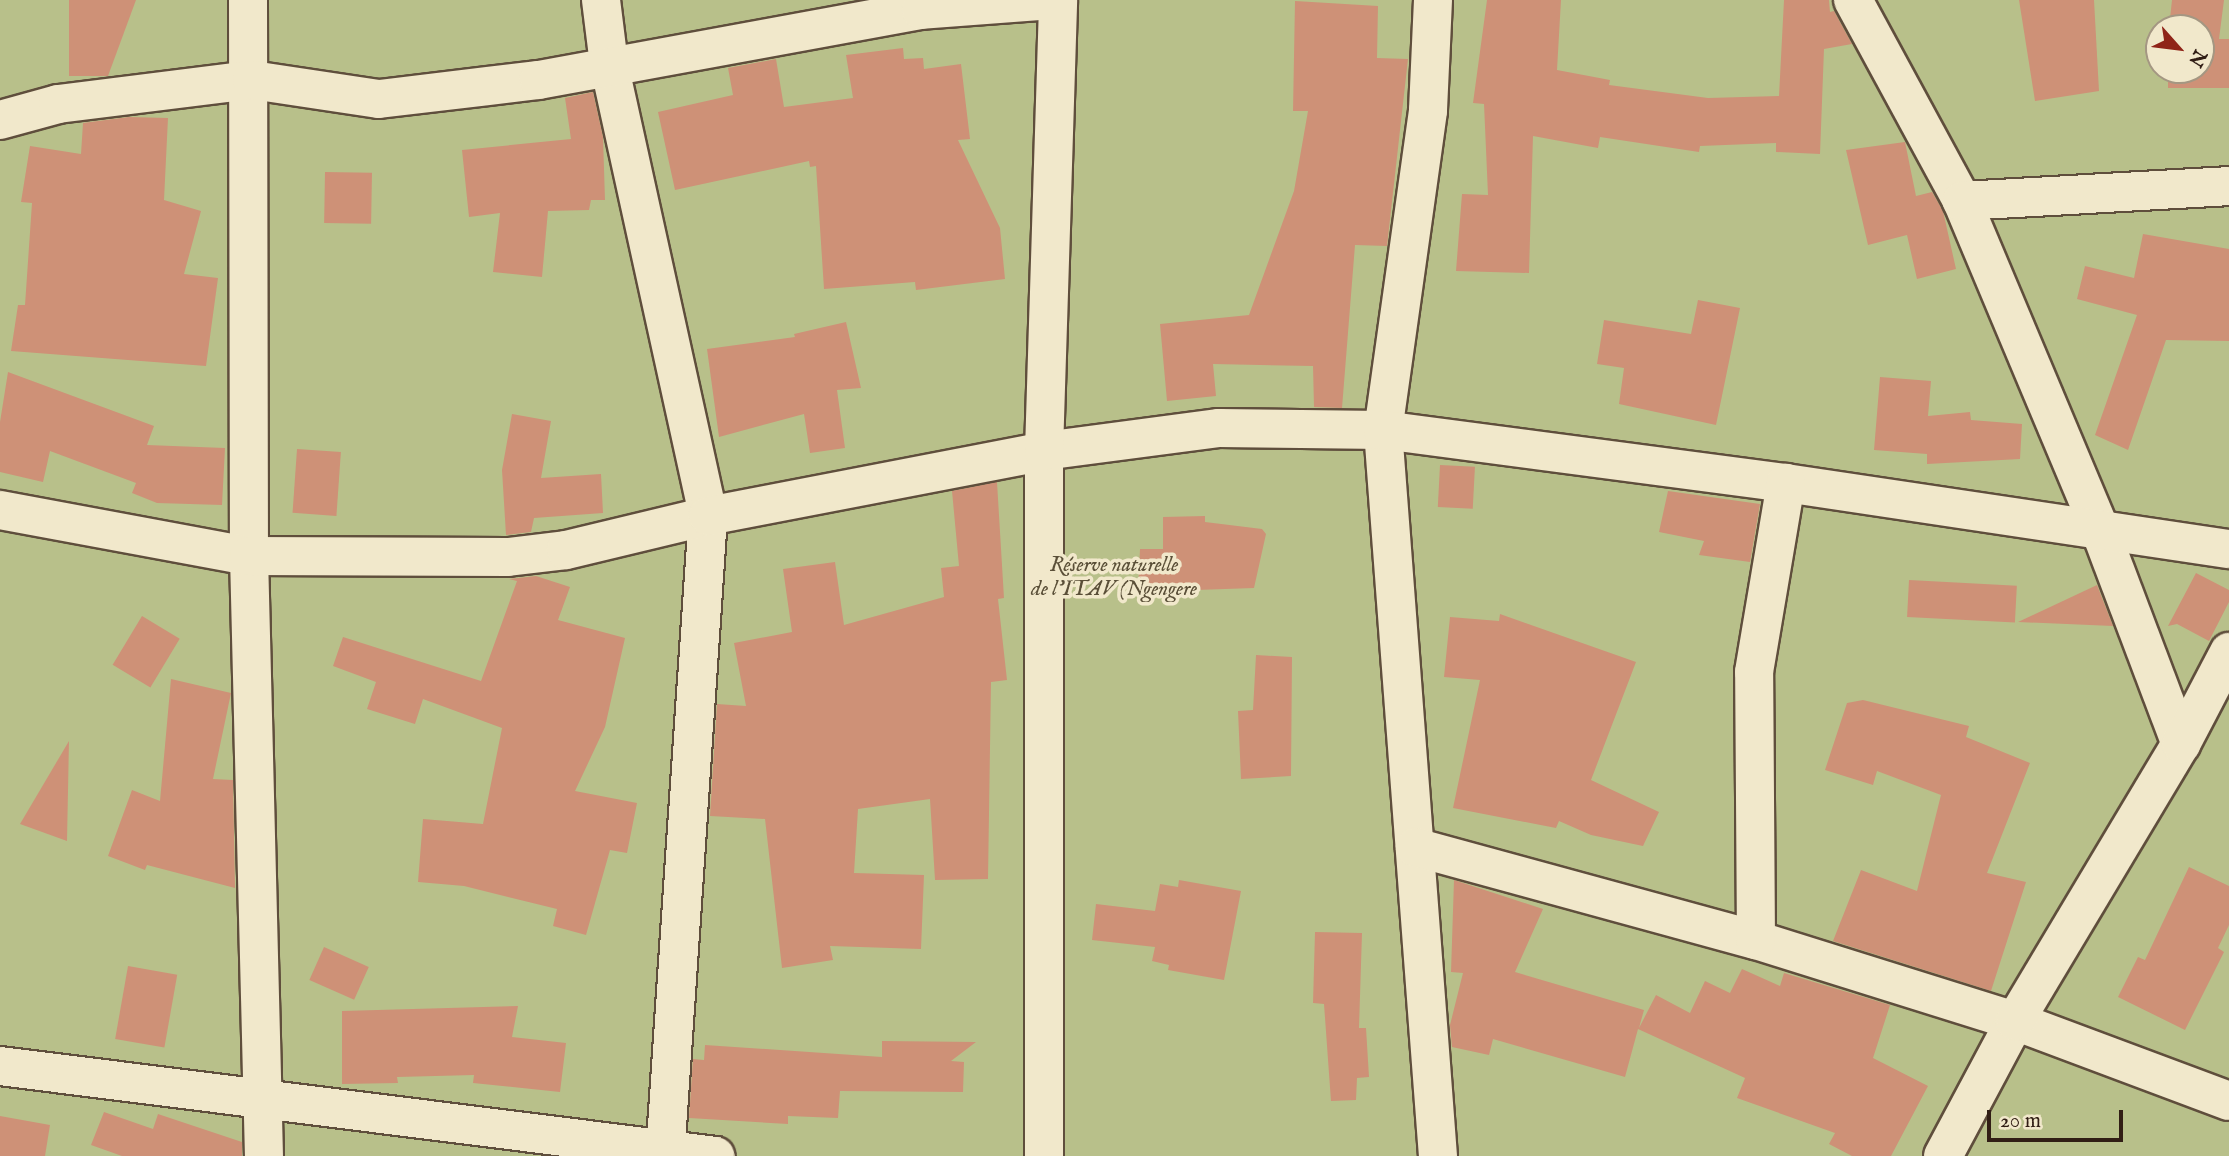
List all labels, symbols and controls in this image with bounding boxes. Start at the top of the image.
north arrow [2145,14,2215,84]
text: N [2182,45,2211,71]
park label: Réserve naturelle de l'ITAV (Ngengere [1031,553,1197,603]
scale bar [1991,1096,2128,1140]
text: 20 m [2000,1108,2041,1135]

